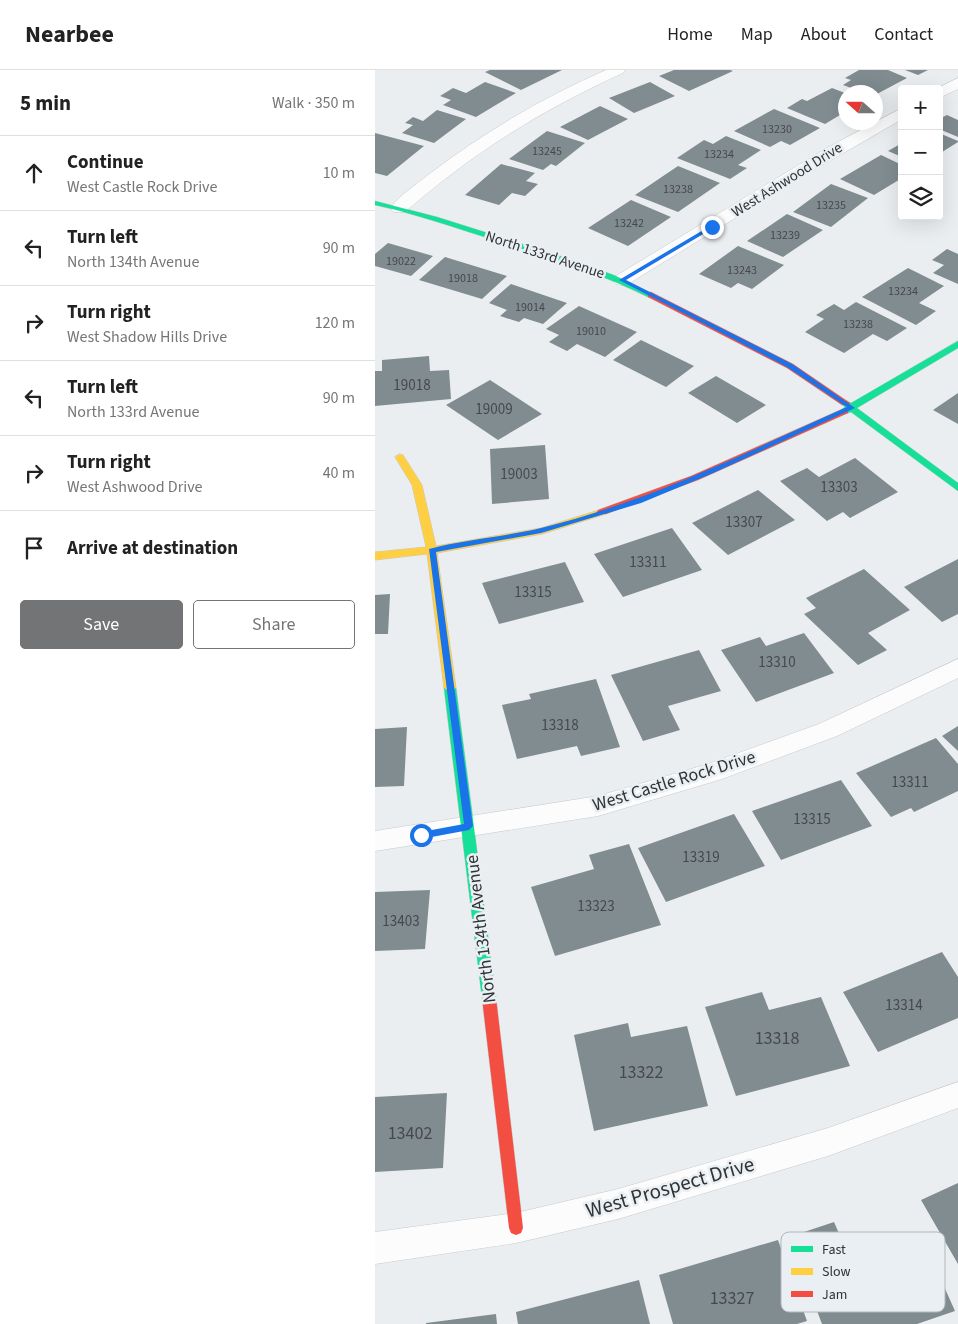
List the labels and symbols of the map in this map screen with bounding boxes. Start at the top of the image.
north arrow [838,85,883,130]
house number: 13230 [762,121,792,138]
street label: West Ashwood Drive [728,137,846,223]
house number: 13245 [532,143,562,160]
house number: 13234 [704,146,734,163]
house number: 13238 [663,181,693,198]
house number: 13235 [816,197,846,214]
house number: 13242 [614,215,644,232]
route end [701,216,724,239]
street label: North 133rd Avenue [483,226,607,284]
house number: 13239 [770,227,800,244]
house number: 19022 [386,253,416,270]
house number: 13243 [727,262,757,279]
house number: 19018 [448,270,478,287]
house number: 13234 [888,283,918,300]
house number: 19014 [515,299,545,316]
house number: 13238 [843,316,873,333]
house number: 19010 [576,323,606,340]
house number: 19018 [393,375,431,396]
house number: 19009 [475,399,513,420]
house number: 19003 [500,464,538,485]
house number: 13303 [820,477,858,498]
house number: 13307 [725,512,763,533]
house number: 13311 [629,552,667,573]
house number: 13315 [514,582,552,603]
house number: 13310 [758,652,796,673]
house number: 13318 [541,715,579,736]
street label: West Castle Rock Drive [589,744,759,818]
house number: 13311 [891,772,929,793]
house number: 13315 [793,809,831,830]
route start [410,824,433,847]
house number: 13319 [682,847,720,868]
street label: North 134th Avenue [460,854,502,1004]
house number: 13323 [577,896,615,917]
house number: 13403 [382,911,420,932]
house number: 13314 [885,995,923,1016]
house number: 13318 [755,1026,799,1051]
house number: 13322 [619,1060,663,1085]
house number: 13402 [388,1121,432,1146]
street label: West Prospect Drive [582,1149,758,1225]
legend [781,1232,945,1312]
text: Fast [822,1240,846,1260]
text: Slow [822,1262,851,1282]
text: Jam [822,1285,847,1305]
house number: 13327 [710,1286,754,1311]

